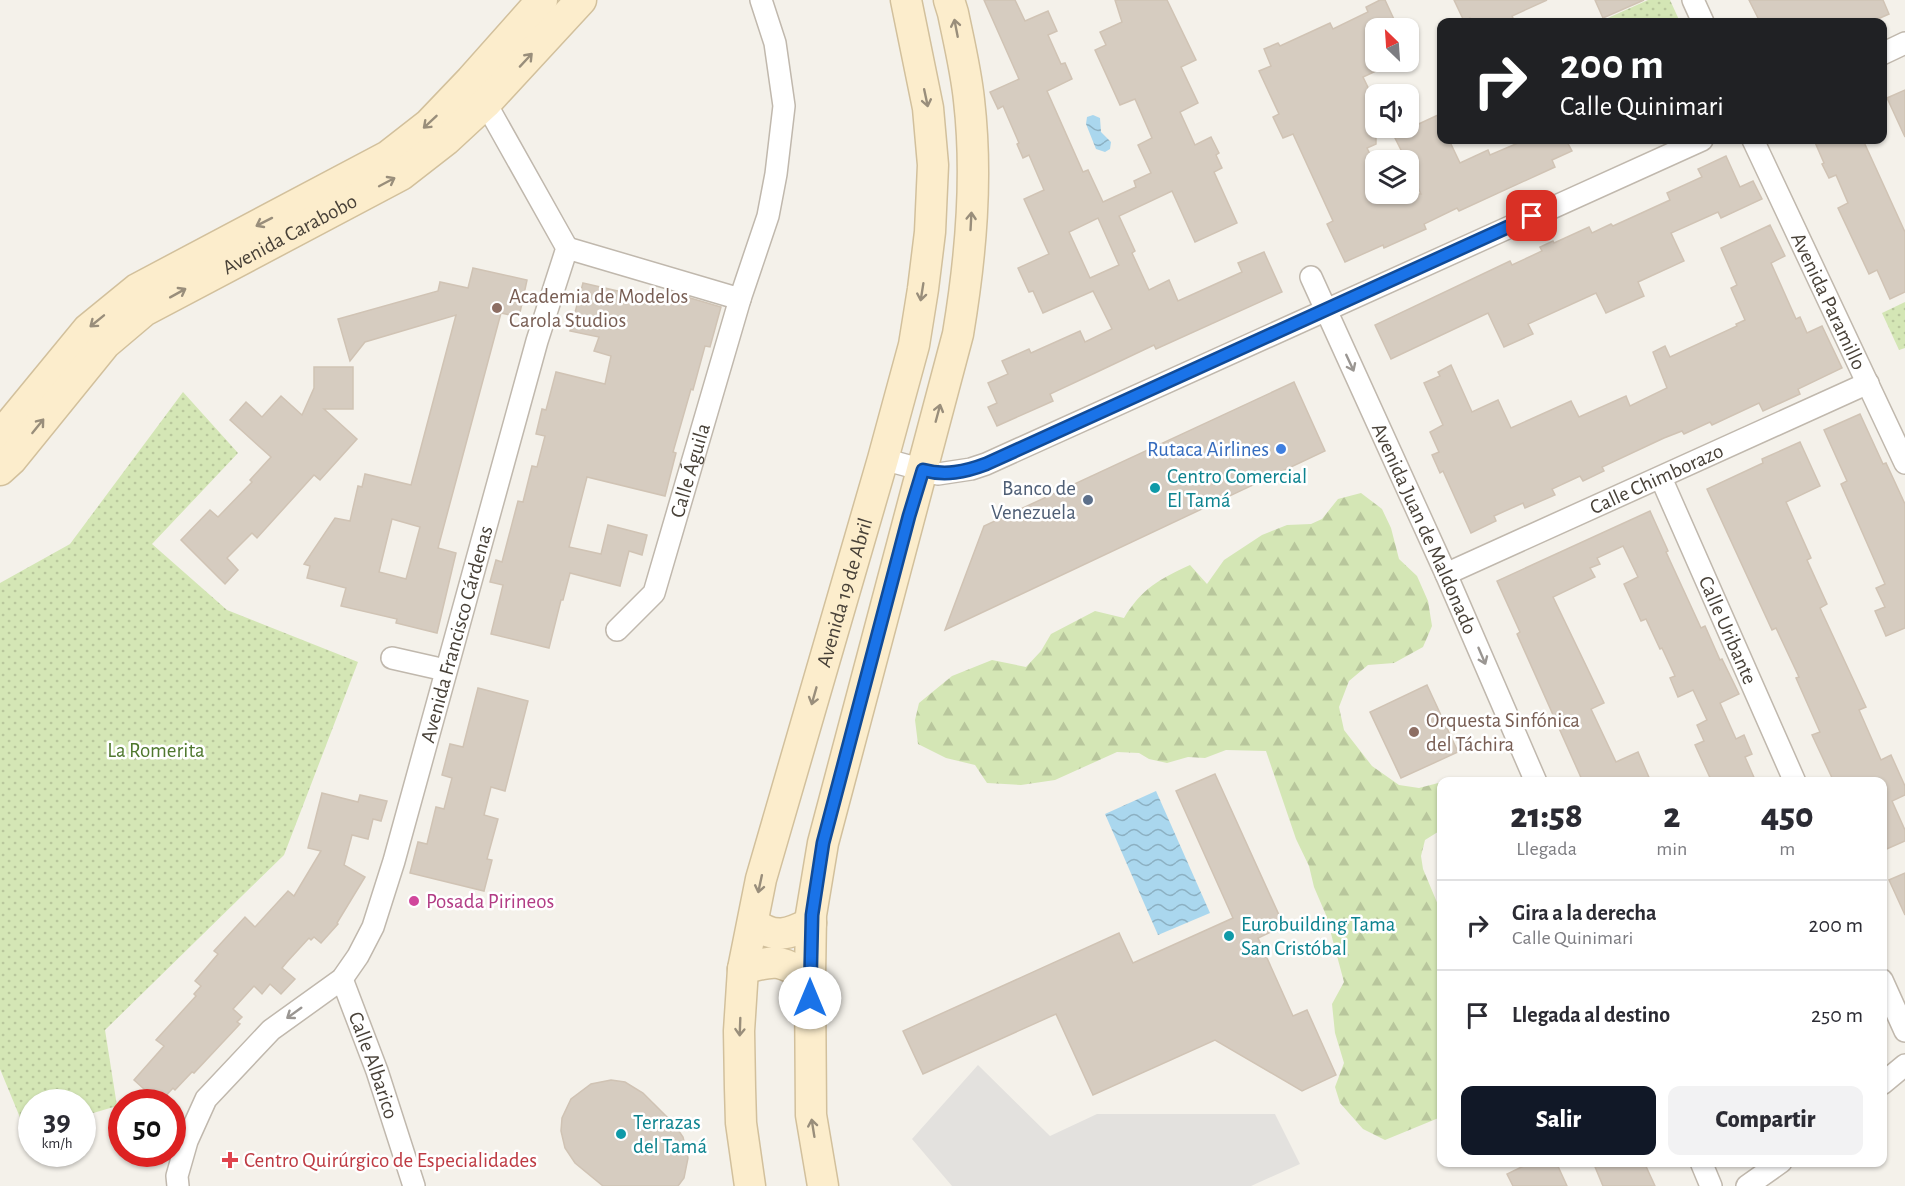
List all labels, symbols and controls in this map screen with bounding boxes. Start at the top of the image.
one-way arrow [950,18,961,38]
north arrow [1365,18,1419,72]
map controls [1365,18,1419,204]
icon: right [1461,42,1539,120]
text: 200 m [1560,44,1664,86]
one-way arrow [519,52,533,67]
button: sound [1365,84,1419,138]
one-way arrow [921,88,932,108]
text: Calle Quinimari [1560,93,1724,120]
one-way arrow [423,115,438,129]
button: layers [1365,150,1419,204]
one-way arrow [378,176,396,187]
street label: Avenida Carabobo [219,190,360,278]
pin [1506,190,1557,241]
icon: arrive [1515,199,1548,232]
one-way arrow [966,212,977,232]
one-way arrow [256,217,274,229]
street label: Avenida Paramillo [1788,229,1870,373]
one-way arrow [917,282,928,302]
place label: Academia de Modelos Carola Studios [509,286,688,331]
one-way arrow [169,287,186,299]
marker: Academia de Modelos Carola Studios [490,301,504,315]
one-way arrow [89,315,105,328]
one-way arrow [1345,354,1356,372]
one-way arrow [933,404,944,423]
one-way arrow [31,418,44,434]
street label: Avenida Juan de Maldonado [1368,420,1481,637]
street label: Calle Águila [666,421,714,520]
place label: Rutaca Airlines [1147,439,1269,460]
street label: Calle Chimborazo [1587,440,1726,518]
marker: Rutaca Airlines [1274,442,1288,456]
place label: Centro Comercial El Tamá [1167,466,1307,511]
place label: Banco de Venezuela [991,478,1076,523]
marker: Centro Comercial El Tamá [1148,481,1162,495]
marker: Banco de Venezuela [1081,493,1095,507]
street label: Avenida 19 de Abril [813,515,876,670]
street label: Avenida Francisco Cárdenas [417,523,496,745]
street label: Calle Uribante [1695,573,1761,687]
one-way arrow [1477,646,1488,665]
one-way arrow [808,686,819,705]
place label: Orquesta Sinfónica del Táchira [1426,710,1580,755]
marker: Orquesta Sinfónica del Táchira [1407,725,1421,739]
park label: La Romerita [107,740,205,761]
text: 21:58 [1510,798,1583,834]
text: 2 [1663,798,1680,834]
text: 450 [1761,798,1814,834]
text: Llegada [1516,839,1577,859]
text: min [1656,839,1687,859]
text: m [1779,839,1795,859]
one-way arrow [754,874,766,893]
place label: Posada Pirineos [426,891,554,912]
marker: Posada Pirineos [407,894,421,908]
text: Gira a la derecha [1512,902,1657,924]
icon: right [1461,909,1494,942]
place label: Eurobuilding Tama San Cristóbal [1241,914,1396,959]
text: 200 m [1809,914,1863,936]
text: Calle Quinimari [1512,928,1633,948]
marker: Eurobuilding Tama San Cristóbal [1222,929,1236,943]
position arrow [778,966,842,1030]
icon: arrive [1461,999,1494,1032]
text: Llegada al destino [1512,1004,1670,1026]
text: 250 m [1811,1004,1863,1026]
one-way arrow [287,1007,303,1019]
street label: Calle Albarico [345,1009,402,1121]
one-way arrow [734,1017,745,1037]
button: Salir [1461,1086,1656,1155]
button: Compartir [1668,1086,1863,1155]
speed limit sign: 50 [108,1089,186,1167]
text: 39 [43,1106,71,1136]
place label: Terrazas del Tamá [633,1112,707,1157]
one-way arrow [808,1119,819,1139]
marker: Terrazas del Tamá [614,1127,628,1141]
text: km/h [42,1136,72,1151]
place label: Centro Quirúrgico de Especialidades [244,1150,537,1171]
marker: Centro Quirúrgico de Especialidades [221,1151,239,1169]

